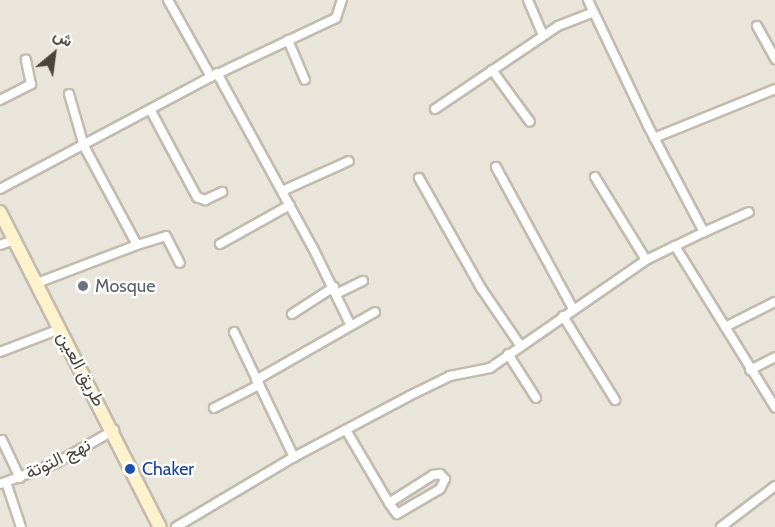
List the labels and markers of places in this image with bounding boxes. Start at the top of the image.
place label: Mosque [95,275,155,297]
marker: Mosque [76,279,90,293]
place label: Chaker [142,458,194,480]
marker: Chaker [123,462,137,476]

